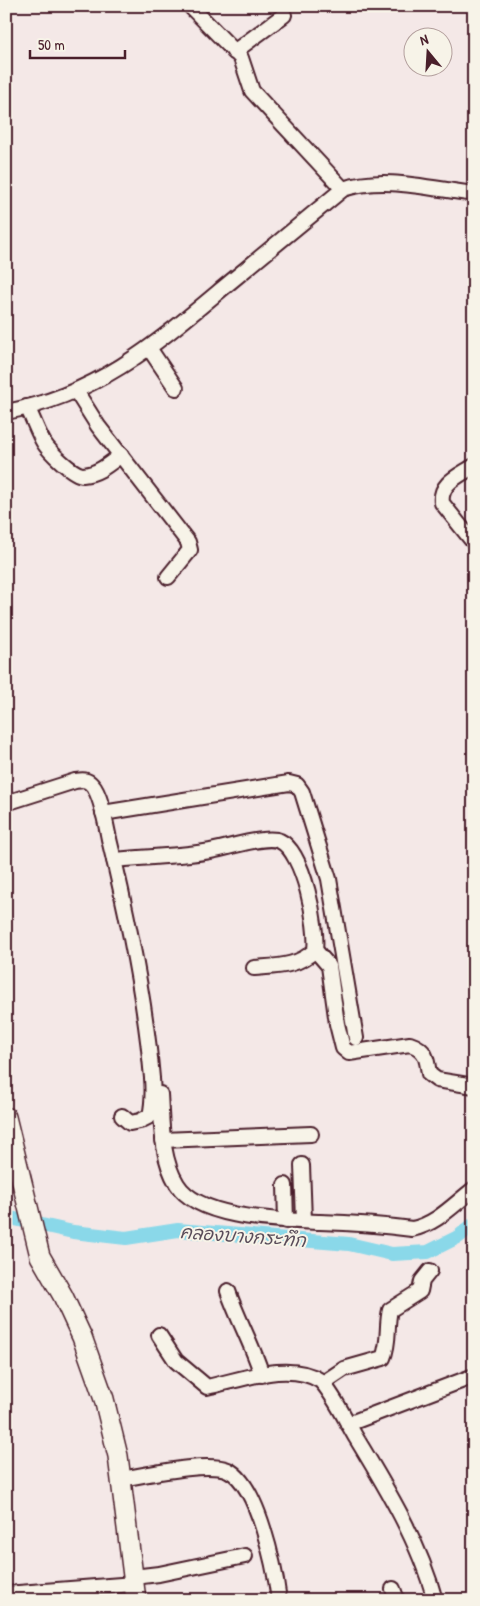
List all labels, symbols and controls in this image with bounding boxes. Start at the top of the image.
scale bar [30,28,125,60]
north arrow [402,28,452,78]
text: N [417,29,431,49]
text: 50 m [38,34,65,55]
water label: คลองบางกระทึก [179,1219,308,1253]

